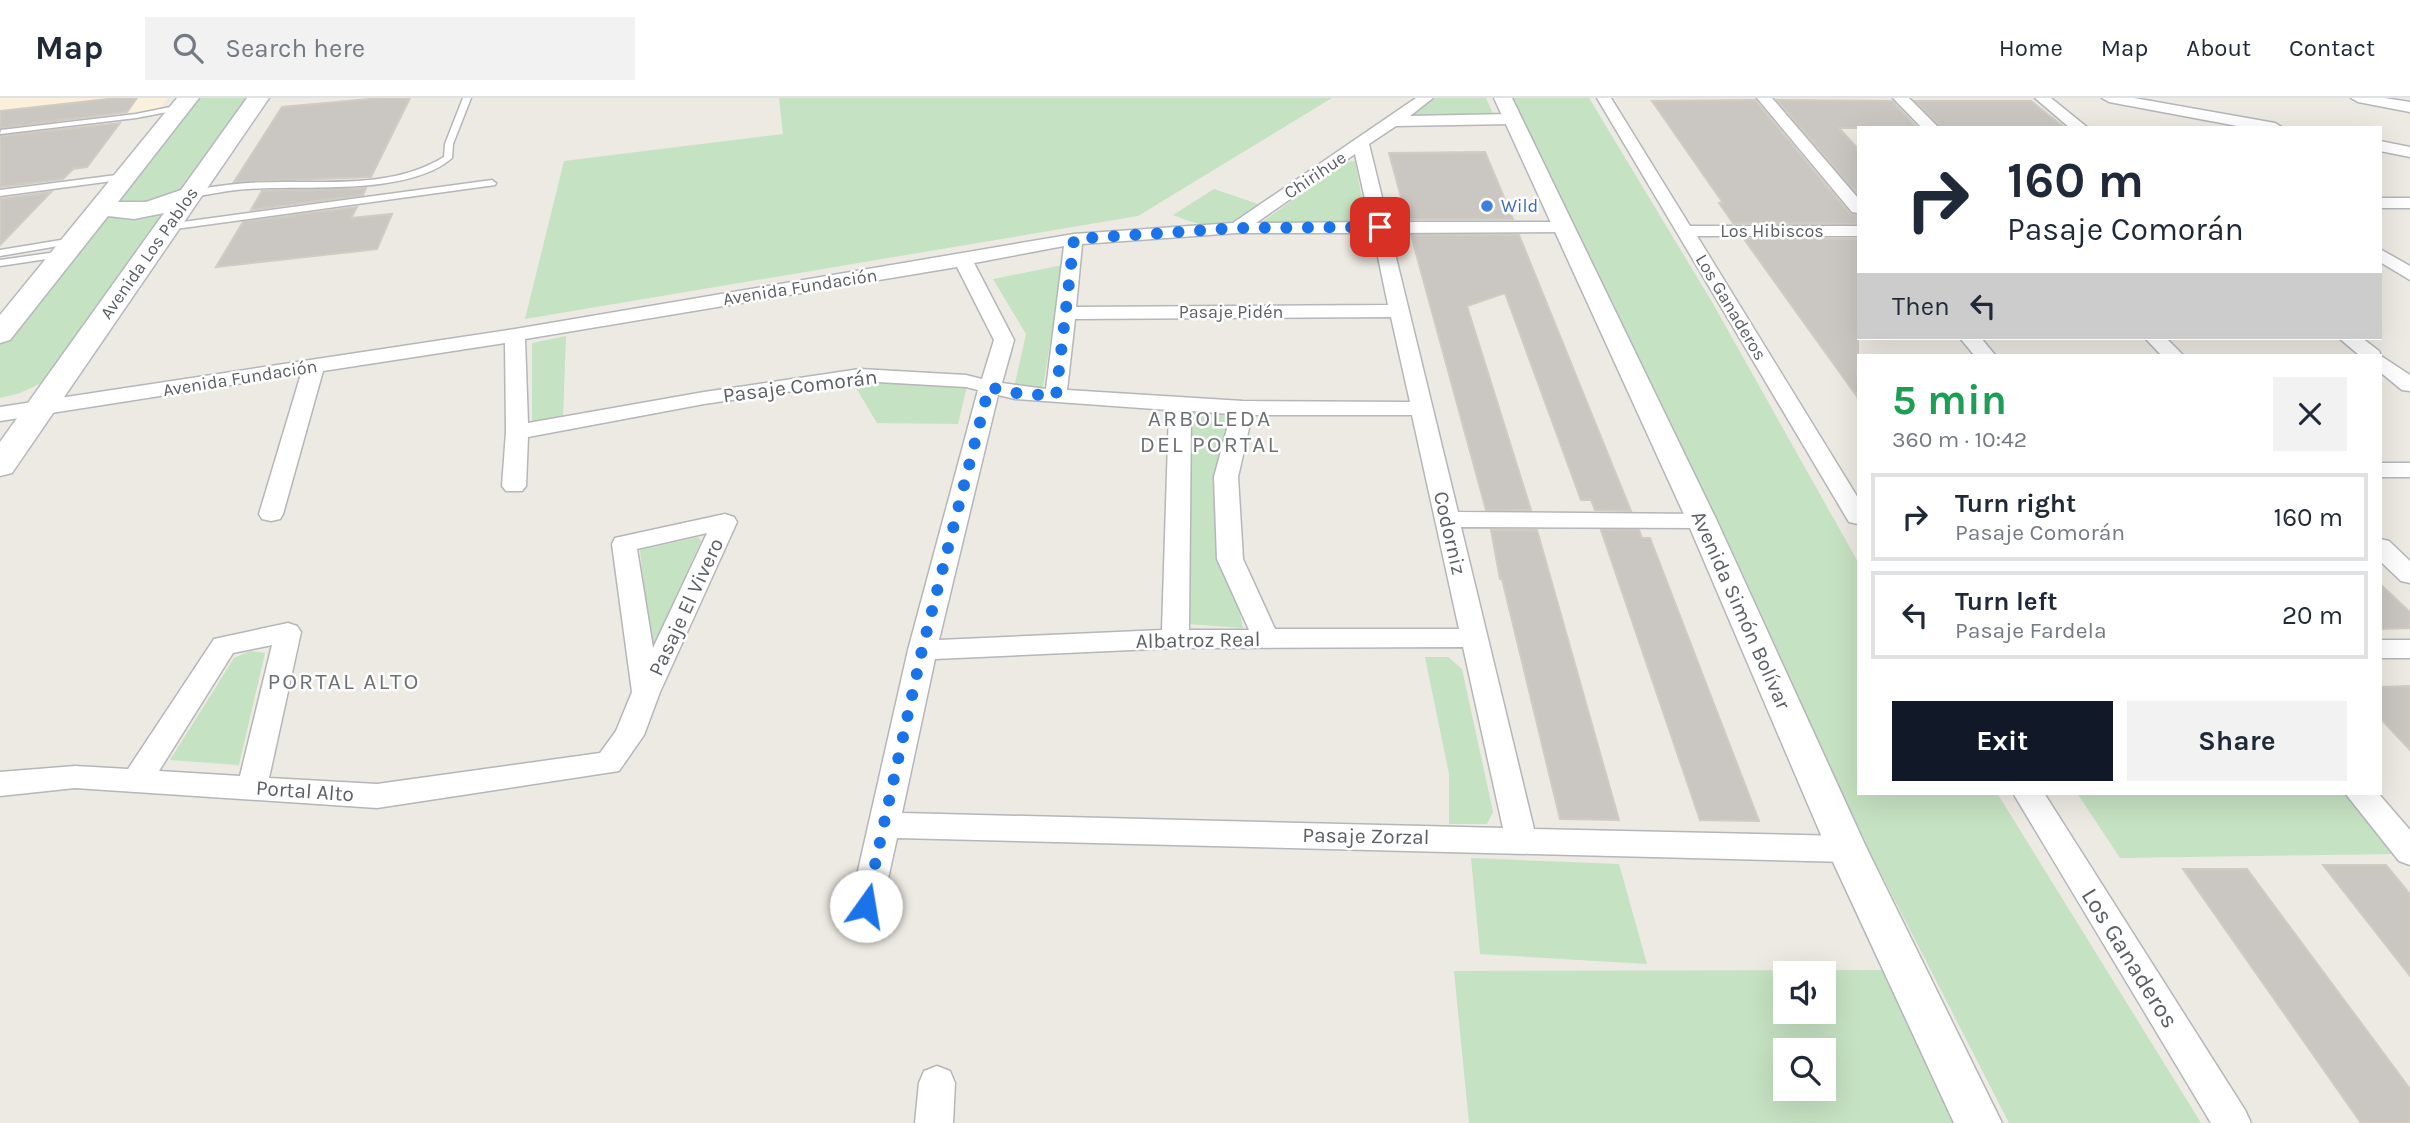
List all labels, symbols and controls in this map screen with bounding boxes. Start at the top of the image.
search box [145,17,635,80]
text: Map [35,29,103,67]
icon: search [169,29,207,67]
text: Search here [225,33,365,64]
text: Home [1999,34,2063,62]
text: Map [2101,34,2148,62]
text: About [2186,34,2251,62]
text: Contact [2289,34,2375,62]
street label: Chirihue [1280,146,1350,204]
text: 160 m [2007,152,2144,209]
icon: right [1892,154,1983,245]
street label: Avenida Los Pablos [95,183,203,323]
place label: Wild [1501,195,1538,217]
pin [1350,197,1410,257]
marker: Wild [1479,198,1495,214]
icon: arrive [1361,208,1399,246]
text: Pasaje Comorán [2007,211,2244,248]
street label: Los Hibiscos [1720,220,1824,242]
street label: Los Ganaderos [1691,250,1771,364]
street label: Avenida Fundación [721,264,879,310]
icon: left [1964,287,2002,325]
text: Then [1892,291,1950,322]
street label: Pasaje Pidén [1179,301,1283,323]
street label: Avenida Fundación [161,355,319,401]
street label: Pasaje Comorán [721,365,879,407]
text: 5 min [1892,375,2007,425]
button: close [2273,377,2347,451]
district label: ARBOLEDA DEL PORTAL [1140,405,1280,458]
text: 360 m · 10:42 [1892,426,2027,453]
text: Turn right [1955,488,2076,519]
street label: Codorniz [1429,489,1471,577]
icon: right [1896,498,1934,536]
text: 160 m [2274,502,2343,533]
street label: Avenida Simón Bolívar [1686,507,1796,713]
text: Pasaje Comorán [1955,519,2125,546]
street label: Pasaje El Vivero [644,534,728,680]
text: Turn left [1955,586,2057,617]
icon: left [1896,596,1934,634]
text: 20 m [2282,600,2343,631]
text: Pasaje Fardela [1955,617,2107,644]
street label: Albatroz Real [1135,627,1261,653]
district label: PORTAL ALTO [268,668,420,695]
button: Exit [1892,701,2113,781]
button: Share [2127,701,2347,781]
street label: Portal Alto [255,776,355,806]
street label: Pasaje Zorzal [1302,823,1430,849]
position arrow [829,869,903,943]
street label: Los Ganaderos [2076,883,2184,1033]
map controls [1773,961,1836,1101]
button: sound [1773,961,1836,1024]
button: search [1773,1038,1836,1101]

